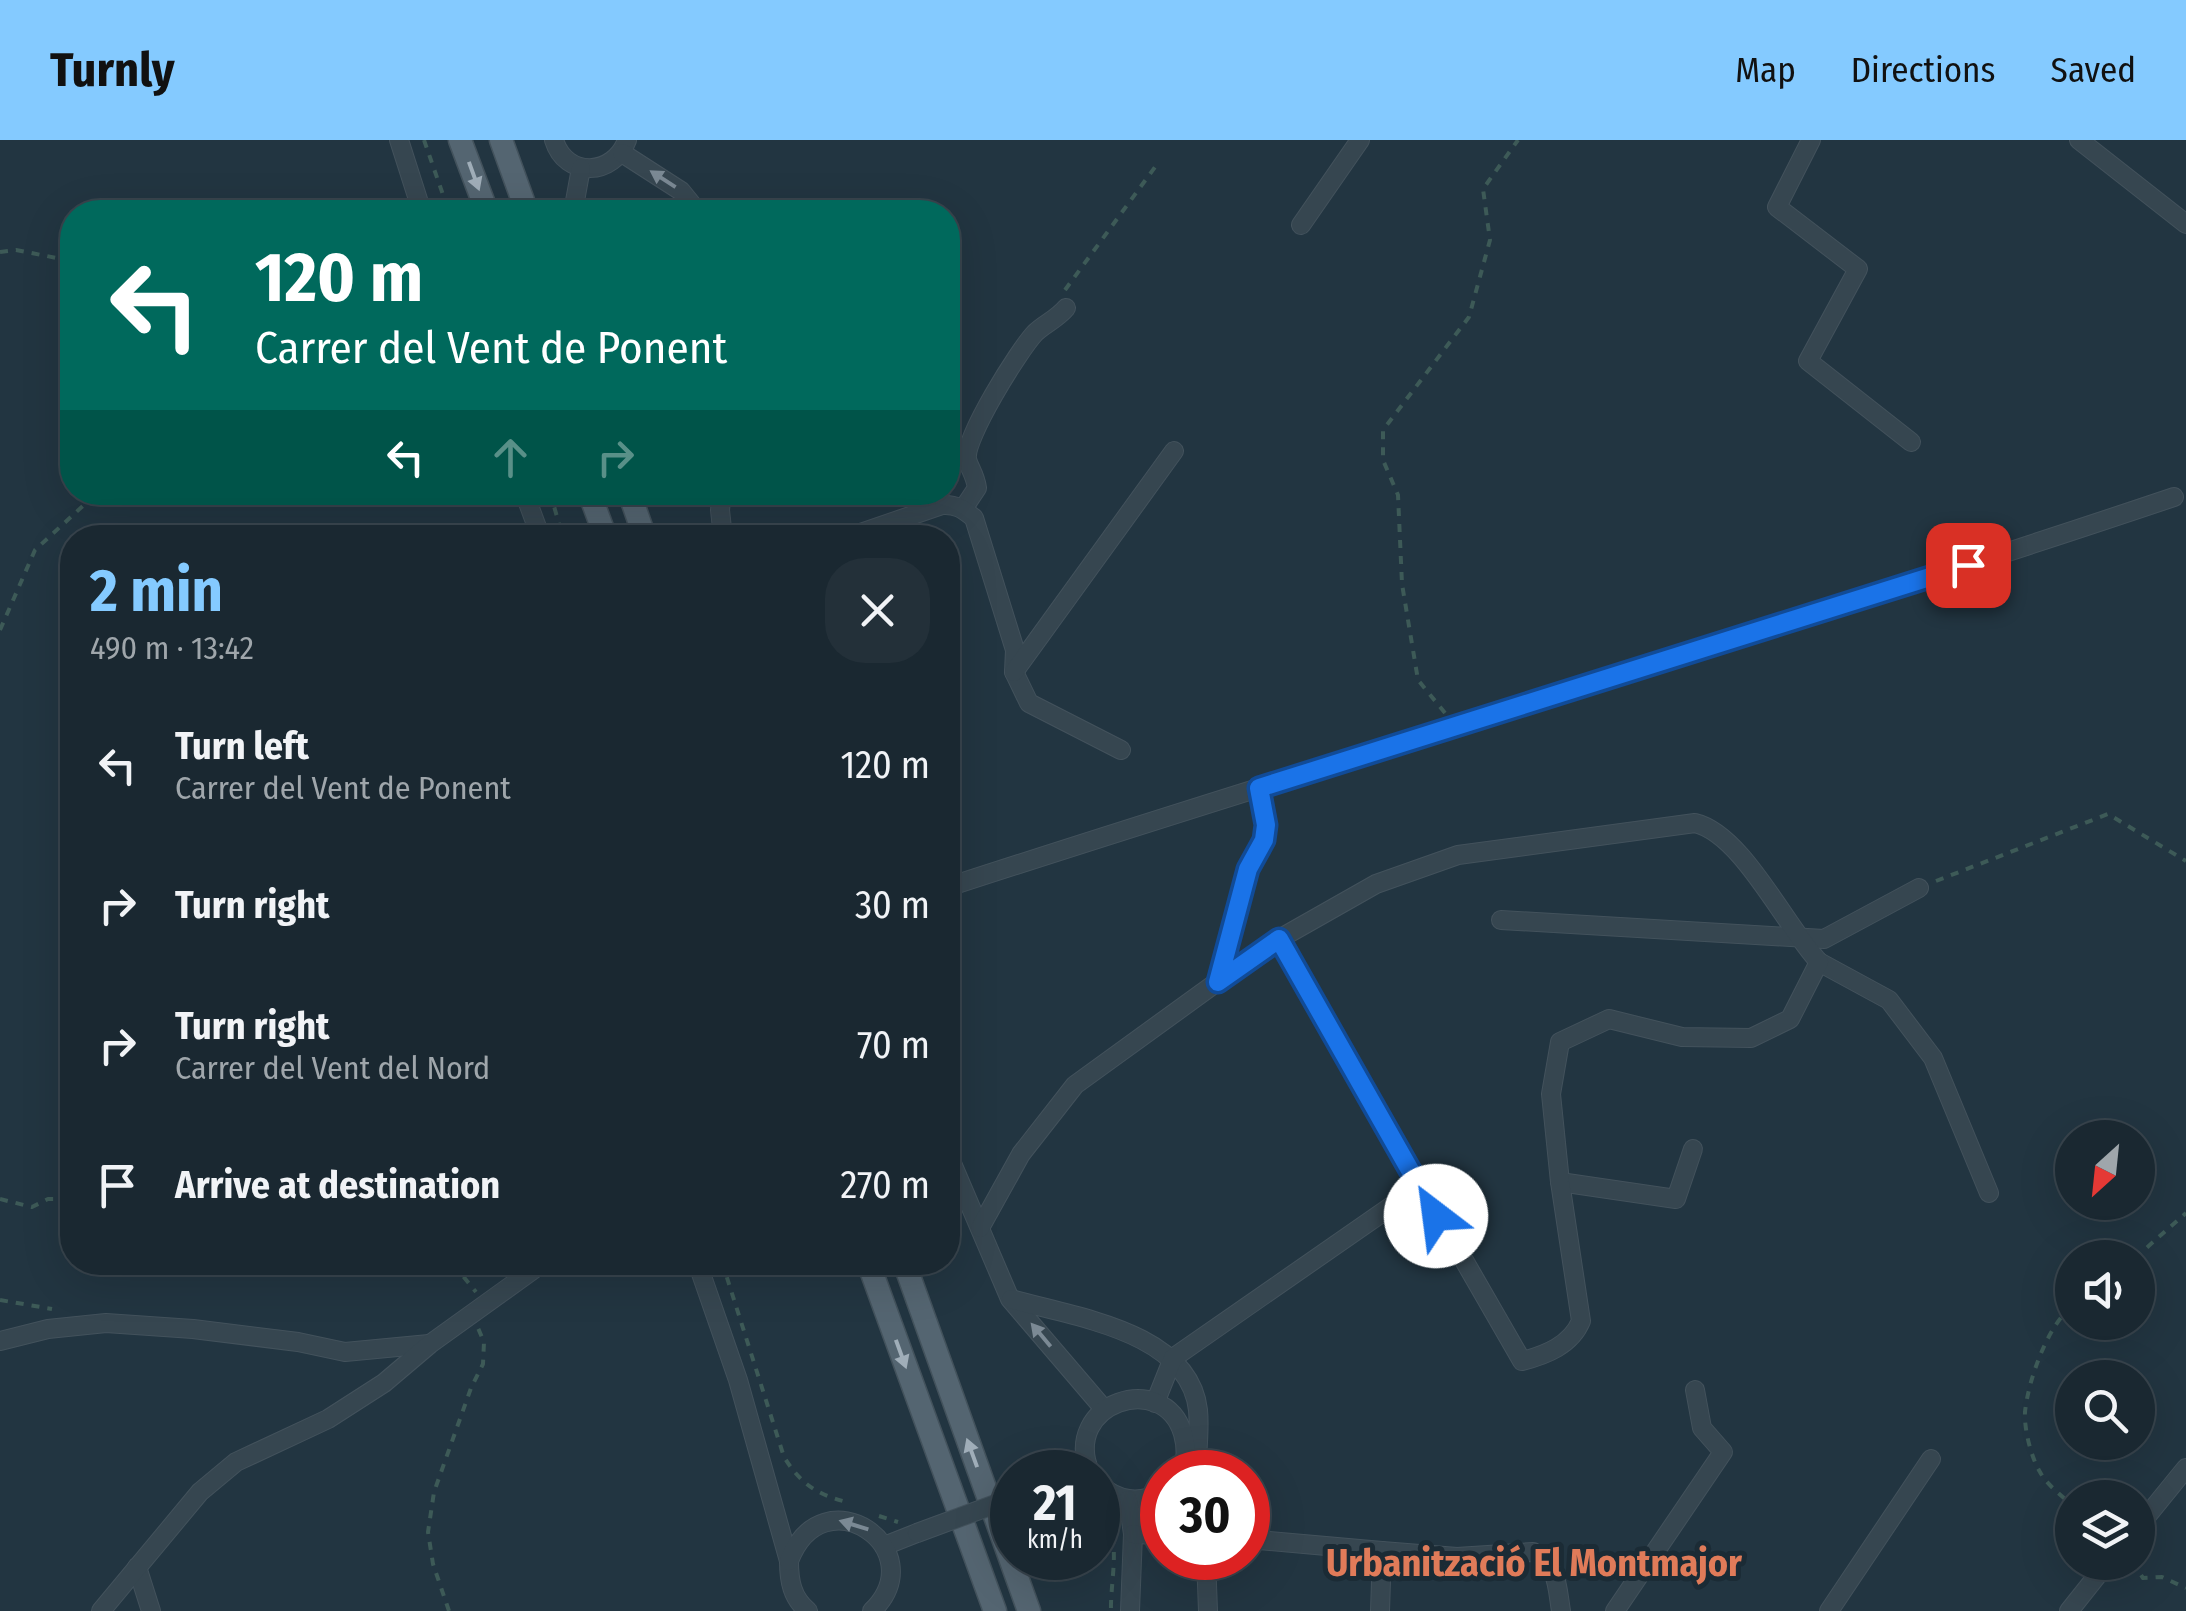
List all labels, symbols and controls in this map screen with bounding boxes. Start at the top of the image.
text: Turnly [50,41,175,99]
text: Map [1735,49,1796,91]
text: Directions [1851,49,1996,91]
text: Saved [2051,49,2136,91]
one-way arrow [467,162,482,192]
one-way arrow [649,171,677,189]
text: 120 m [255,236,423,320]
icon: left [90,240,220,370]
text: Carrer del Vent de Ponent [255,321,727,375]
icon: left [378,430,433,485]
icon: ahead [483,430,538,485]
icon: right [588,430,643,485]
pin [1926,523,2011,608]
icon: arrive [1941,538,1996,593]
text: 2 min [90,555,223,627]
button: close [825,558,930,663]
text: 490 m · 13:42 [90,629,254,667]
text: Turn left [175,723,309,769]
icon: left [90,738,145,793]
text: 120 m [840,742,930,788]
text: Carrer del Vent de Ponent [175,769,511,807]
icon: right [90,878,145,933]
text: Turn right [175,882,329,928]
text: 30 m [855,882,930,928]
text: Turn right [175,1003,329,1049]
icon: right [90,1018,145,1073]
text: 70 m [857,1022,930,1068]
text: Carrer del Vent del Nord [175,1049,490,1087]
north arrow [2055,1120,2155,1220]
map controls [2055,1120,2155,1580]
icon: arrive [90,1158,145,1213]
text: Arrive at destination [175,1162,500,1208]
text: 270 m [841,1162,930,1208]
position arrow [1384,1164,1488,1268]
button: sound [2055,1240,2155,1340]
one-way arrow [1030,1323,1052,1348]
one-way arrow [894,1340,909,1370]
button: search [2055,1360,2155,1460]
one-way arrow [964,1438,979,1468]
speed limit sign: 30 [1140,1450,1270,1580]
text: 21 [1033,1473,1077,1533]
button: layers [2055,1480,2155,1580]
one-way arrow [838,1517,868,1532]
text: km/h [1027,1525,1083,1555]
district label: Urbanització El Montmajor [1326,1540,1743,1586]

